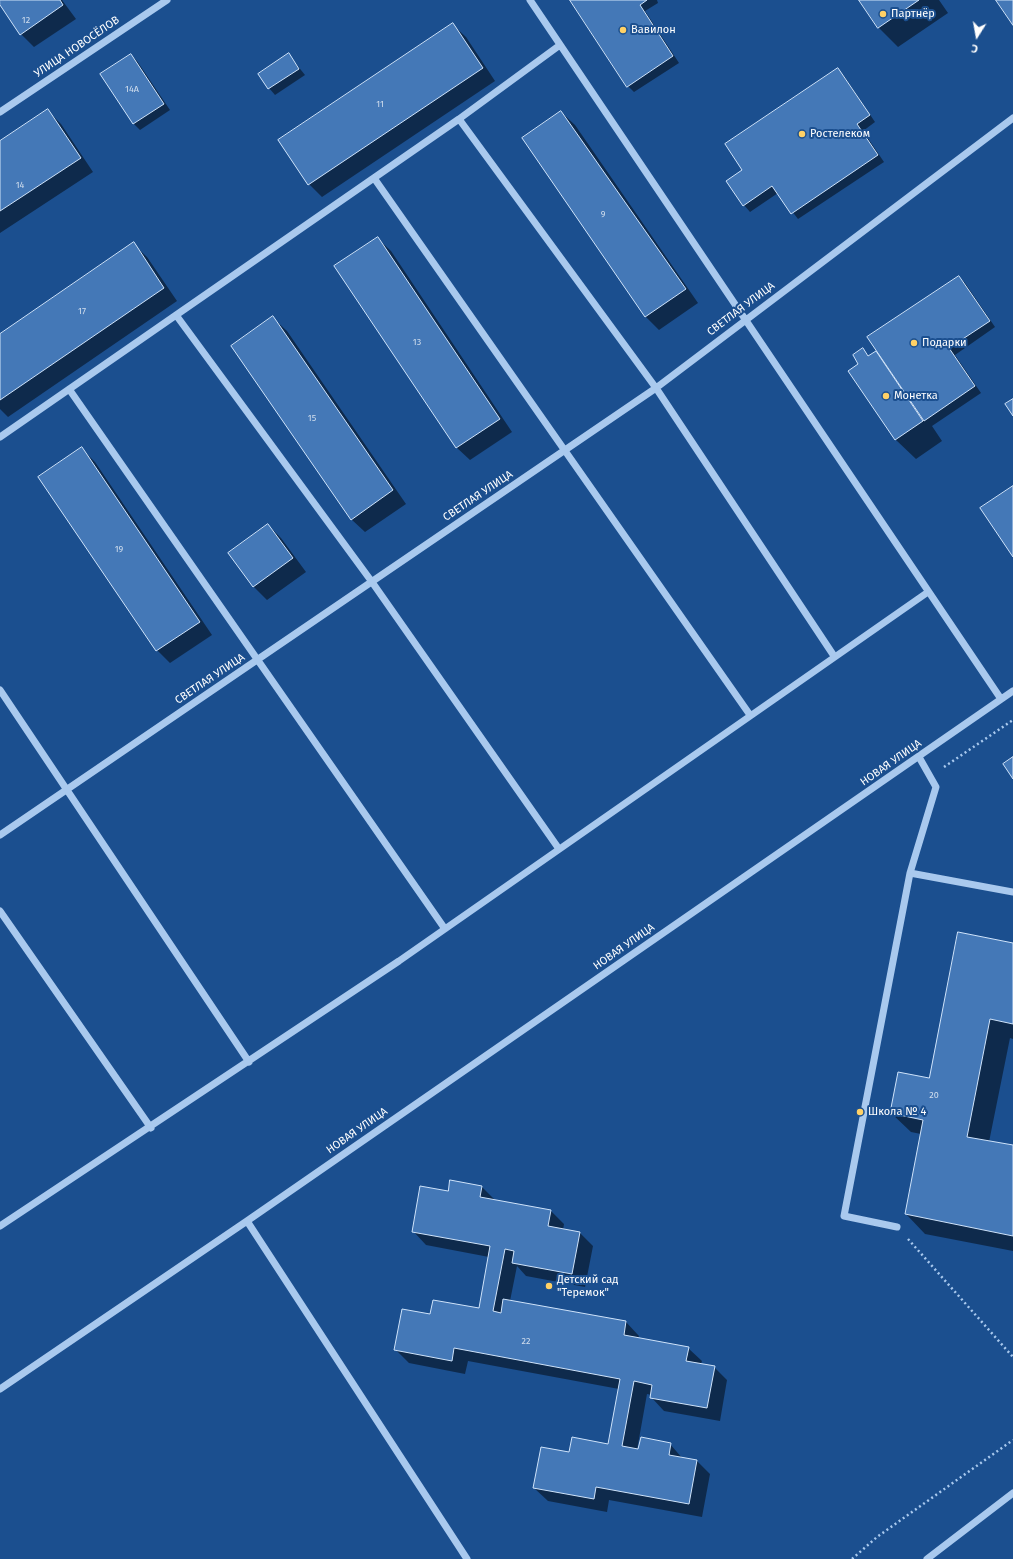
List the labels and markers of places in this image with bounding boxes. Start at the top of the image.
place label: Партнёр [891,7,935,21]
marker: Партнёр [878,9,888,19]
place label: Вавилон [631,23,676,37]
marker: Вавилон [618,25,628,35]
place label: Ростелеком [810,127,870,141]
marker: Ростелеком [797,129,807,139]
place label: Подарки [922,336,967,350]
marker: Подарки [909,338,919,348]
place label: Монетка [894,389,938,403]
marker: Монетка [881,391,891,401]
place label: Школа № 4 [868,1105,926,1119]
marker: Школа № 4 [855,1107,865,1117]
place label: Детский сад "Теремок" [557,1273,618,1299]
marker: Детский сад "Теремок" [544,1281,554,1291]

